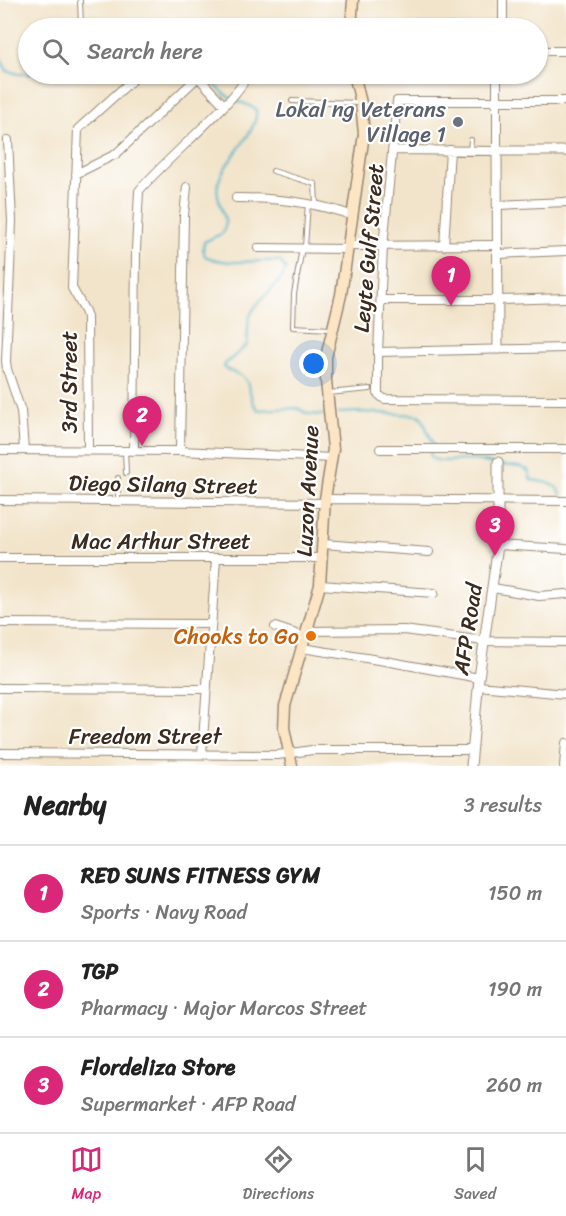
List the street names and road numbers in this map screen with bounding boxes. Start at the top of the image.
street label: Leyte Gulf Street [342,162,395,334]
street label: 3rd Street [50,330,89,433]
street label: Luzon Avenue [285,424,330,558]
street label: Diego Silang Street [68,463,258,506]
street label: Mac Arthur Street [71,522,251,561]
street label: AFP Road [441,579,494,679]
street label: Freedom Street [69,717,222,756]

